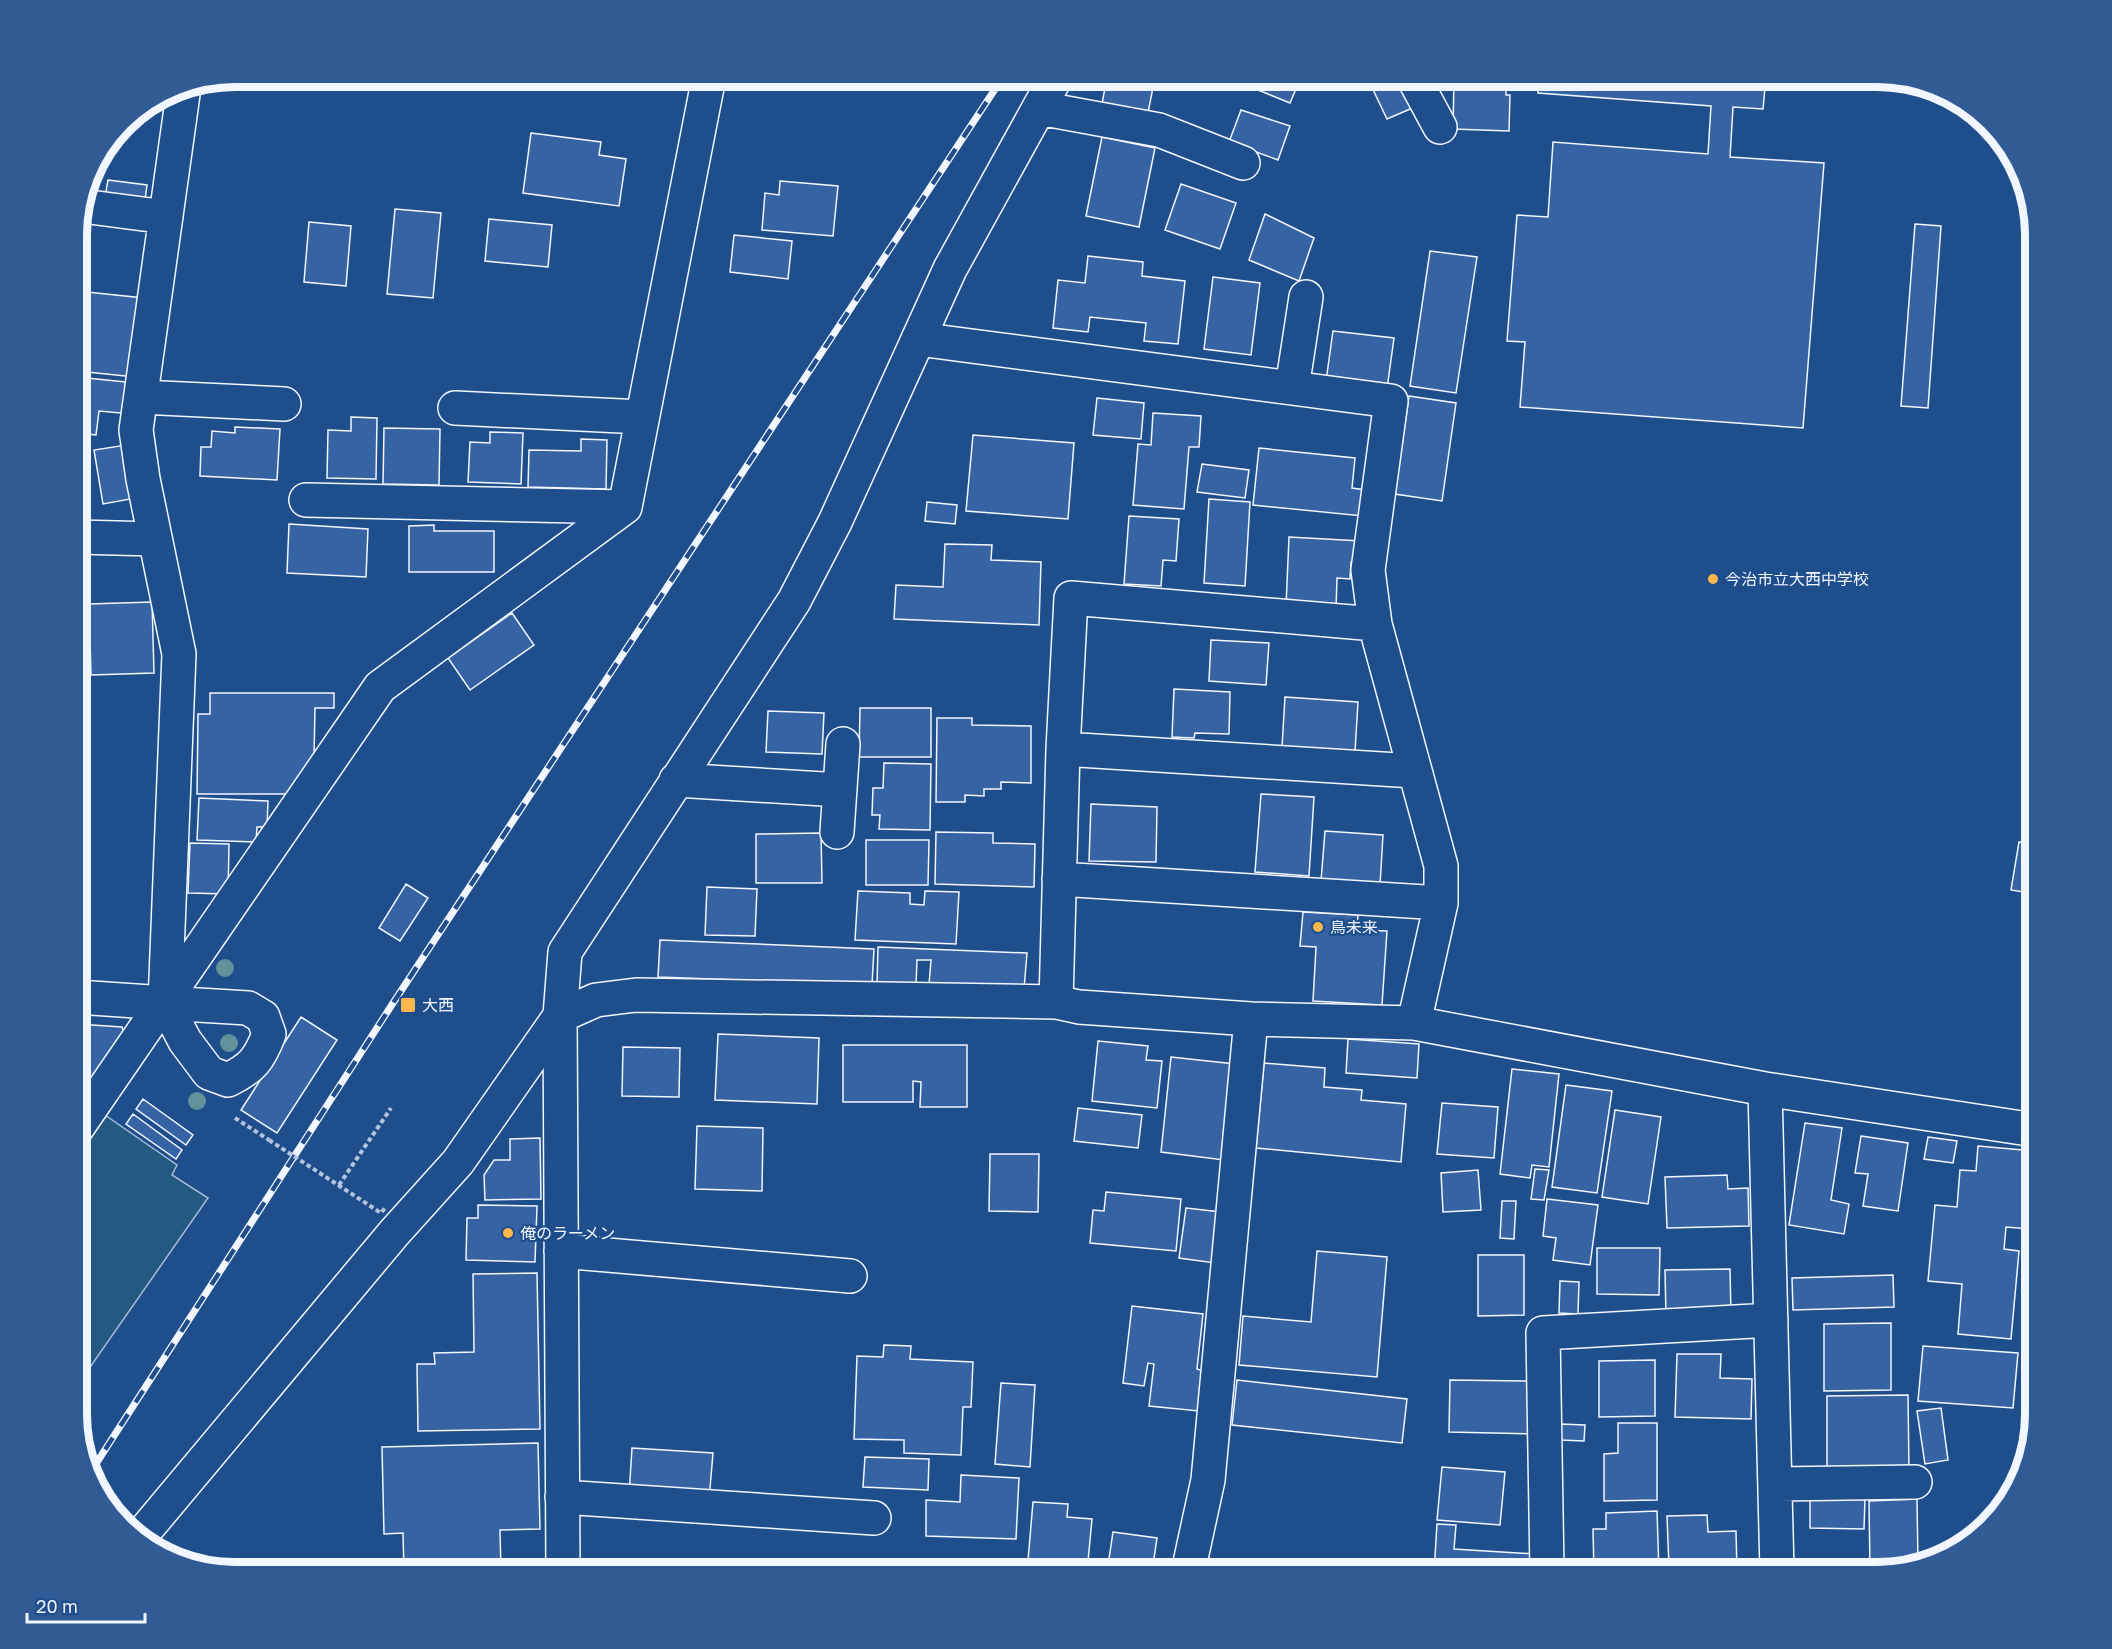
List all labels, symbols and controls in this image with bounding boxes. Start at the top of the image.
place label: 今治市立大西中学校 [1725,569,1869,589]
marker: 今治市立大西中学校 [1706,572,1720,586]
place label: 鳥未来 [1330,917,1378,937]
marker: 鳥未来 [1311,920,1325,934]
place label: 大西 [422,995,454,1015]
marker: 大西 [399,996,417,1014]
place label: 俺のラーメン [520,1223,615,1243]
marker: 俺のラーメン [501,1226,515,1240]
scale bar [27,1586,146,1624]
text: 20 m [36,1595,78,1617]

